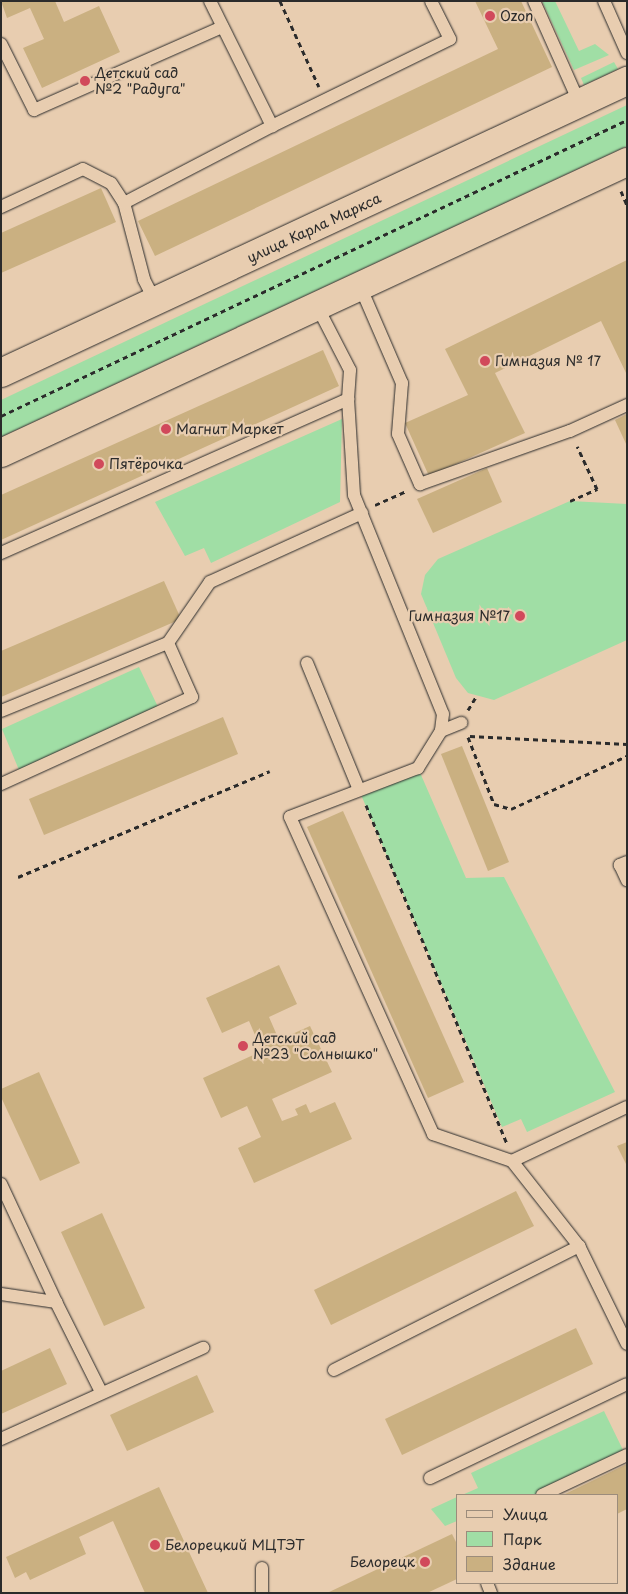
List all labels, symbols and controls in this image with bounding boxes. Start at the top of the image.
place label: Ozon [500,8,533,24]
marker: Ozon [484,10,496,22]
place label: Детский сад №2 "Радуга" [95,65,186,98]
marker: Детский сад №2 "Радуга" [79,75,91,87]
street label: улица Карла Маркса [244,189,384,267]
place label: Гимназия № 17 [495,353,601,369]
marker: Гимназия № 17 [479,355,491,367]
place label: Магнит Маркет [176,421,284,437]
marker: Магнит Маркет [160,423,172,435]
place label: Пятёрочка [109,456,183,472]
marker: Пятёрочка [93,458,105,470]
place label: Гимназия №17 [409,608,510,624]
marker: Гимназия №17 [514,610,526,622]
place label: Детский сад №23 "Солнышко" [253,1030,379,1062]
marker: Детский сад №23 "Солнышко" [237,1040,249,1052]
legend [456,1494,618,1584]
text: Улица [503,1502,548,1525]
text: Парк [503,1527,542,1550]
place label: Белорецкий МЦТЭТ [165,1537,305,1553]
marker: Белорецкий МЦТЭТ [149,1539,161,1551]
text: Здание [503,1552,556,1575]
place label: Белорецк [350,1554,415,1570]
marker: Белорецк [419,1556,431,1568]

